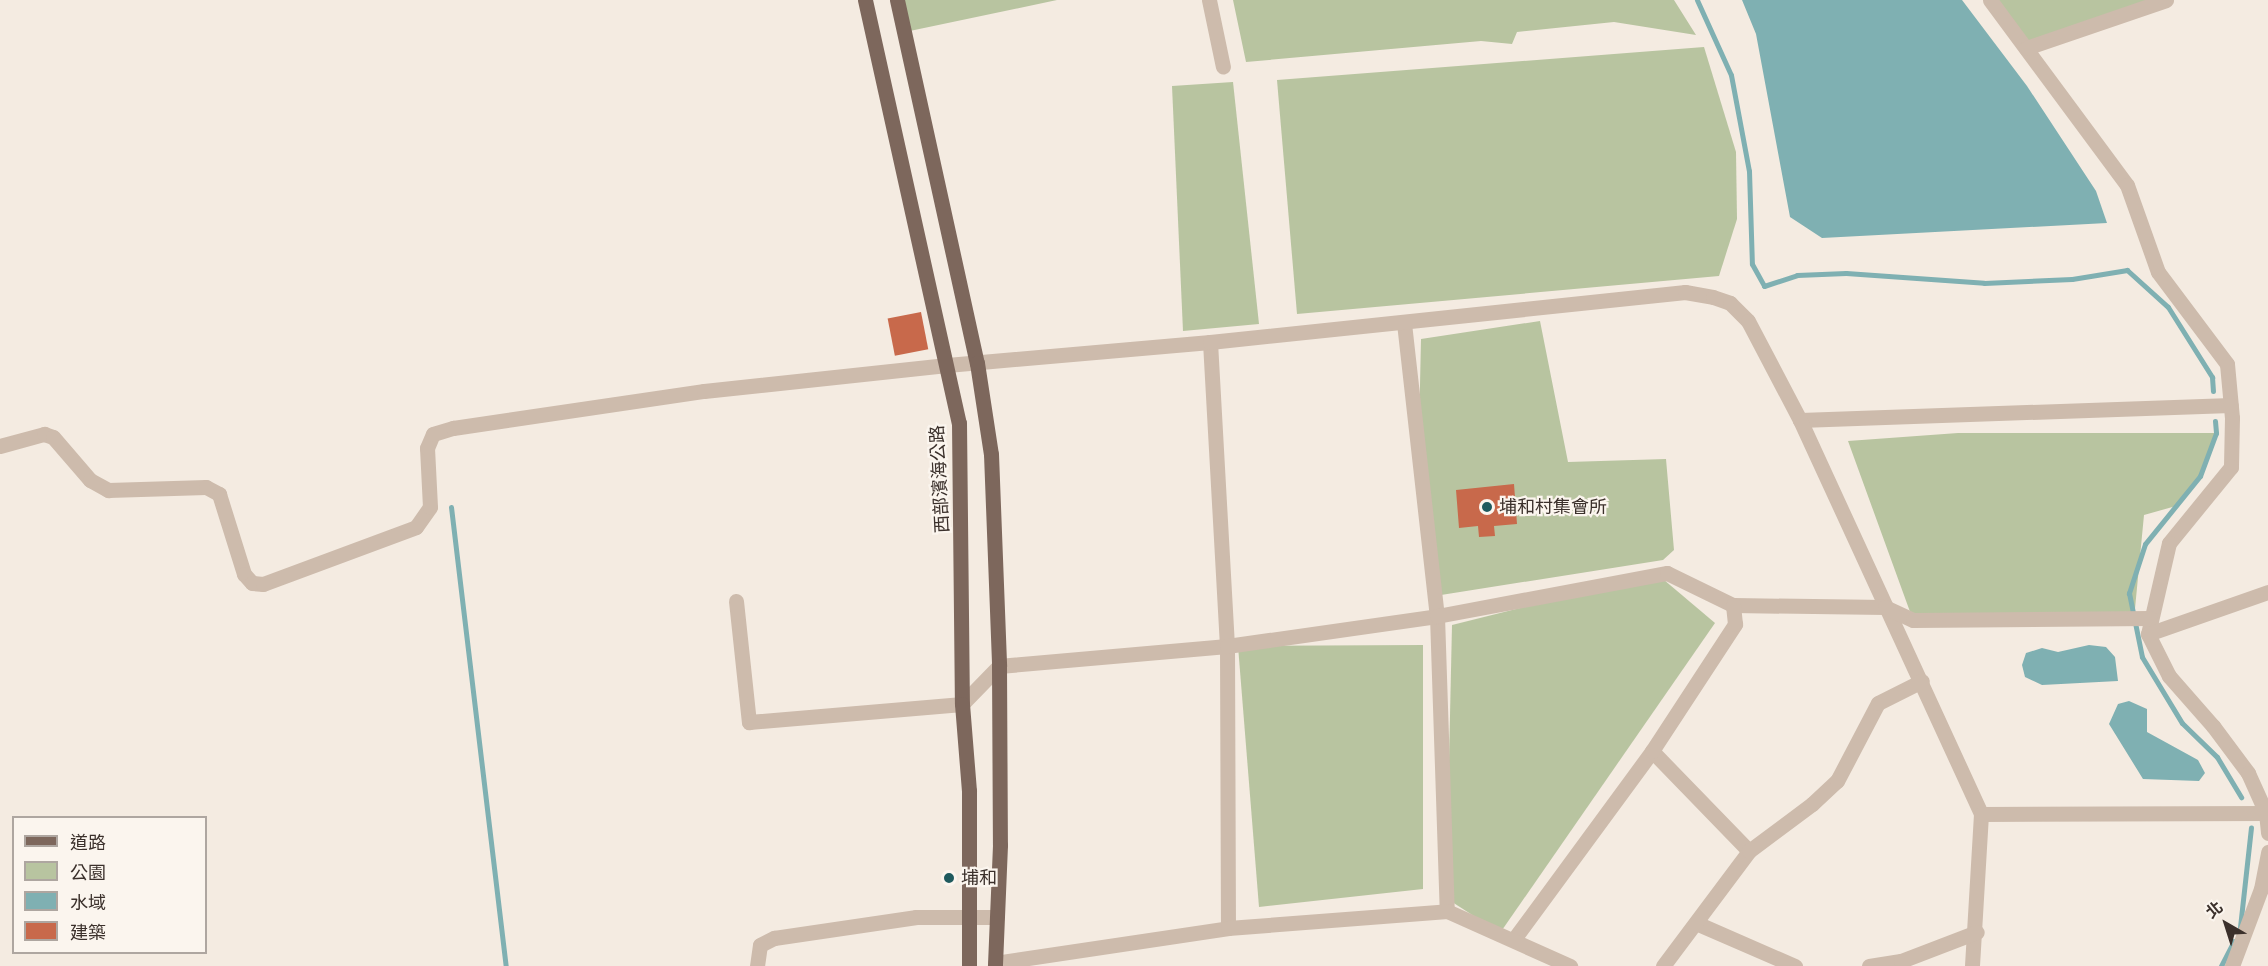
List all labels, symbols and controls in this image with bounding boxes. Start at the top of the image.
street label: 西部濱海公路 [926,425,954,533]
place label: 埔和村集會所 [1499,496,1607,518]
marker: 埔和村集會所 [1480,500,1494,514]
legend [12,816,207,954]
text: 道路 [70,831,106,854]
text: 公園 [70,861,106,884]
place label: 埔和 [961,867,997,889]
marker: 埔和 [942,871,956,885]
text: 水域 [70,891,106,914]
north arrow [2196,894,2256,954]
text: 北 [2202,896,2227,923]
text: 建築 [70,921,106,944]

